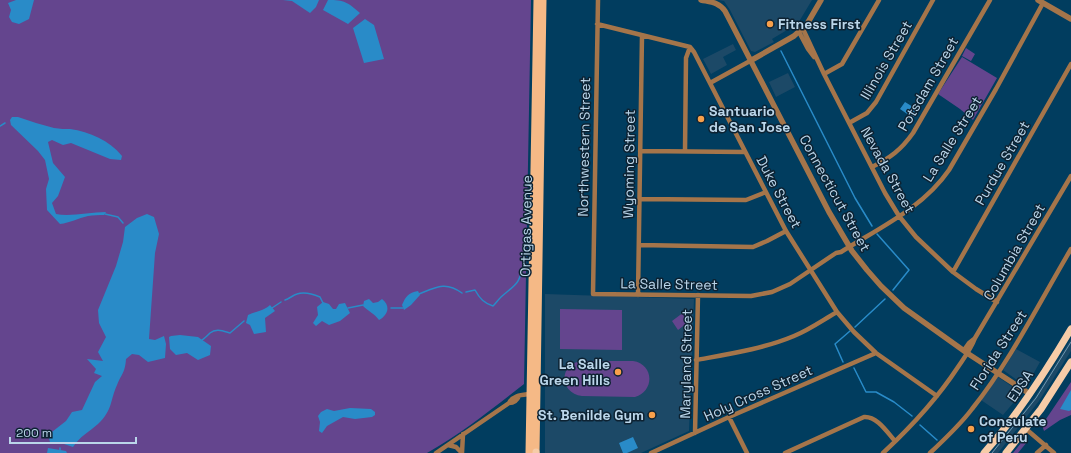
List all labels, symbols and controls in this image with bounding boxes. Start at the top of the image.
place label: Fitness First [778,15,861,33]
street label: Illinois Street [856,17,916,103]
marker: Fitness First [765,19,775,29]
street label: Potsdam Street [894,34,962,134]
street label: Northwestern Street [574,77,594,217]
street label: La Salle Street [919,93,985,185]
place label: Santuario de San Jose [709,102,790,136]
street label: Wyoming Street [619,109,639,219]
marker: Santuario de San Jose [696,114,706,124]
street label: Purdue Street [971,118,1033,208]
street label: Nevada Street [857,124,919,216]
street label: Connecticut Street [795,131,875,255]
street label: Duke Street [752,153,806,231]
street label: Ortigas Avenue [516,175,536,277]
street label: Columbia Street [979,200,1049,304]
street label: La Salle Street [620,274,718,294]
street label: Florida Street [965,307,1031,393]
street label: Maryland Street [676,309,696,419]
place label: La Salle Green Hills [539,355,610,389]
street label: Holy Cross Street [701,361,815,425]
marker: La Salle Green Hills [613,367,623,377]
street label: EDSA [1003,367,1037,405]
place label: St. Benilde Gym [538,406,644,424]
marker: St. Benilde Gym [647,410,657,420]
place label: Consulate of Peru [979,412,1047,446]
scale bar [10,419,136,445]
marker: Consulate of Peru [966,424,976,434]
text: 200 m [16,425,52,441]

